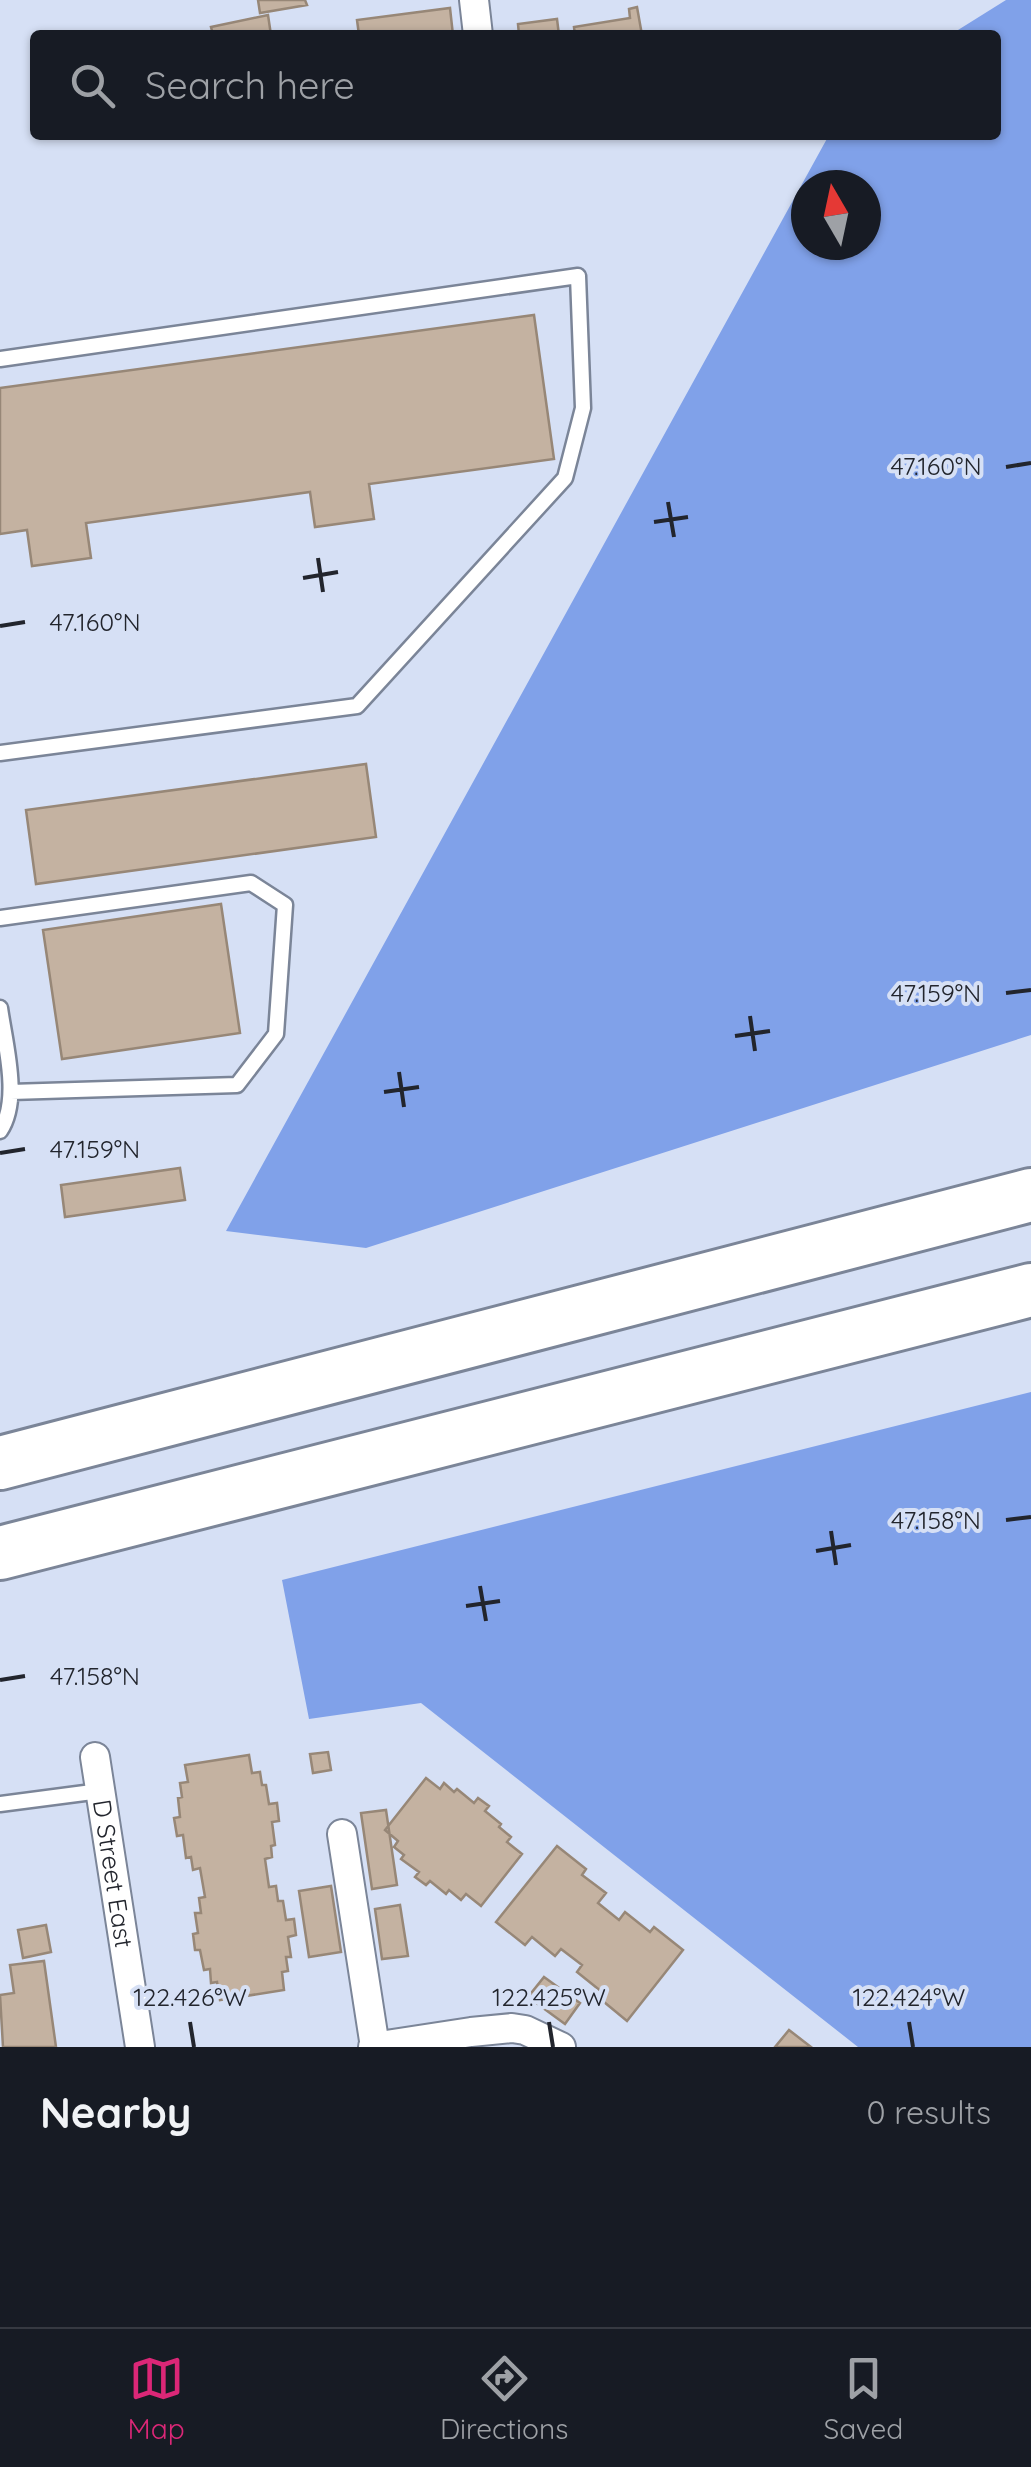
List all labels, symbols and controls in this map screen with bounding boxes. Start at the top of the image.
search box [30,30,1001,140]
icon: search [65,58,120,113]
text: Search here [145,61,355,109]
north arrow [791,170,881,260]
text: 47.160°N [890,450,982,481]
text: 47.160°N [49,606,141,637]
text: 47.159°N [891,977,981,1008]
text: 47.159°N [50,1133,140,1164]
text: 47.158°N [891,1504,981,1535]
text: 47.158°N [50,1660,140,1691]
street label: D Street East [87,1797,140,1950]
text: 122.426°W [133,1981,247,2012]
text: 122.425°W [492,1981,606,2012]
text: 122.424°W [852,1981,966,2012]
text: Nearby [40,2086,191,2139]
text: 0 results [867,2092,991,2132]
tab: Map [128,2351,185,2446]
tab: Directions [440,2351,568,2446]
tab: Saved [824,2351,903,2446]

